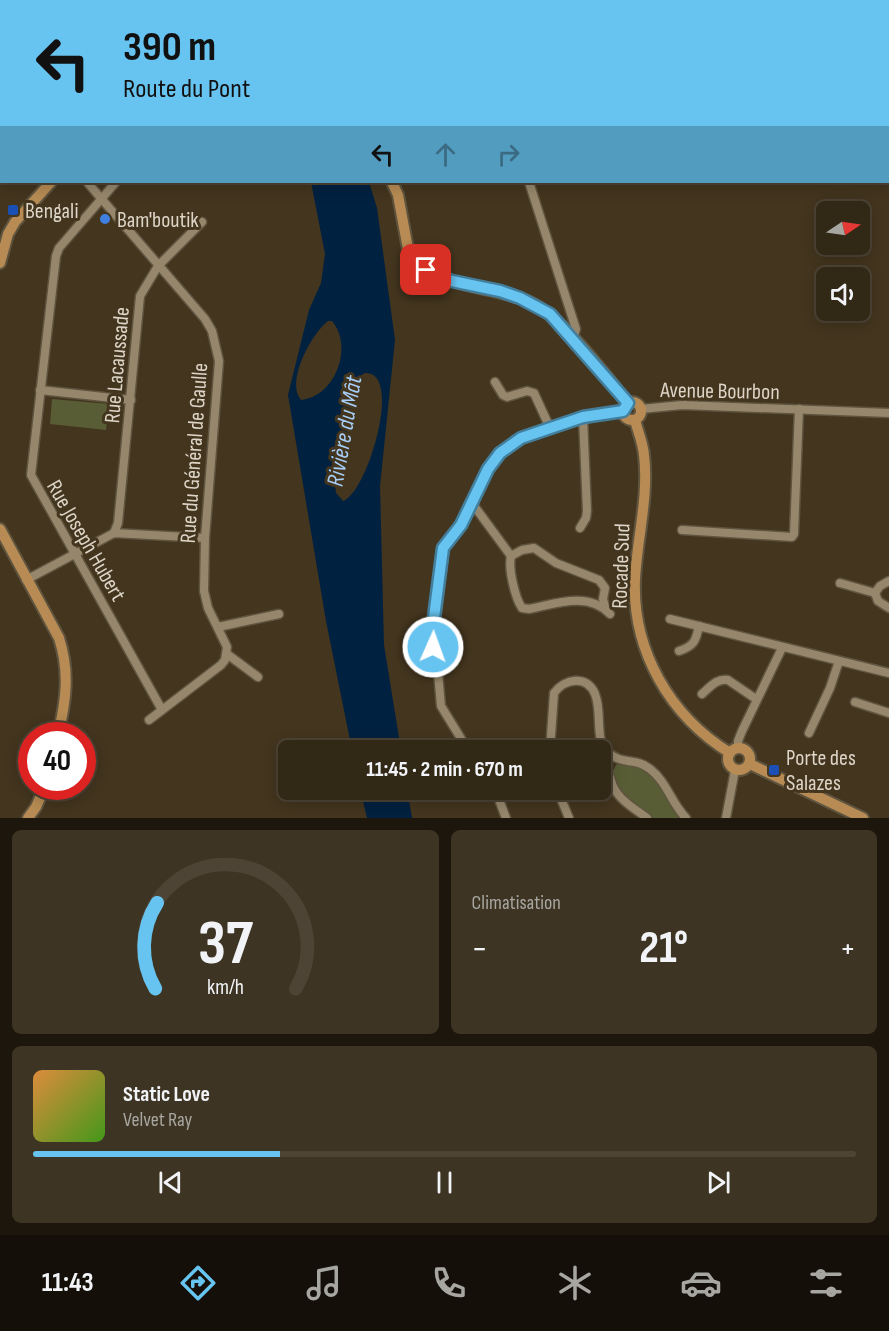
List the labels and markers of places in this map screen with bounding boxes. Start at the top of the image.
place label: Bengali [25,198,79,225]
marker: Bengali [6,203,20,217]
place label: Bam'boutik [117,207,199,234]
marker: Bam'boutik [98,212,112,226]
pin [400,244,451,295]
place label: Porte des Salazes [786,745,856,797]
marker: Porte des Salazes [767,763,781,777]

